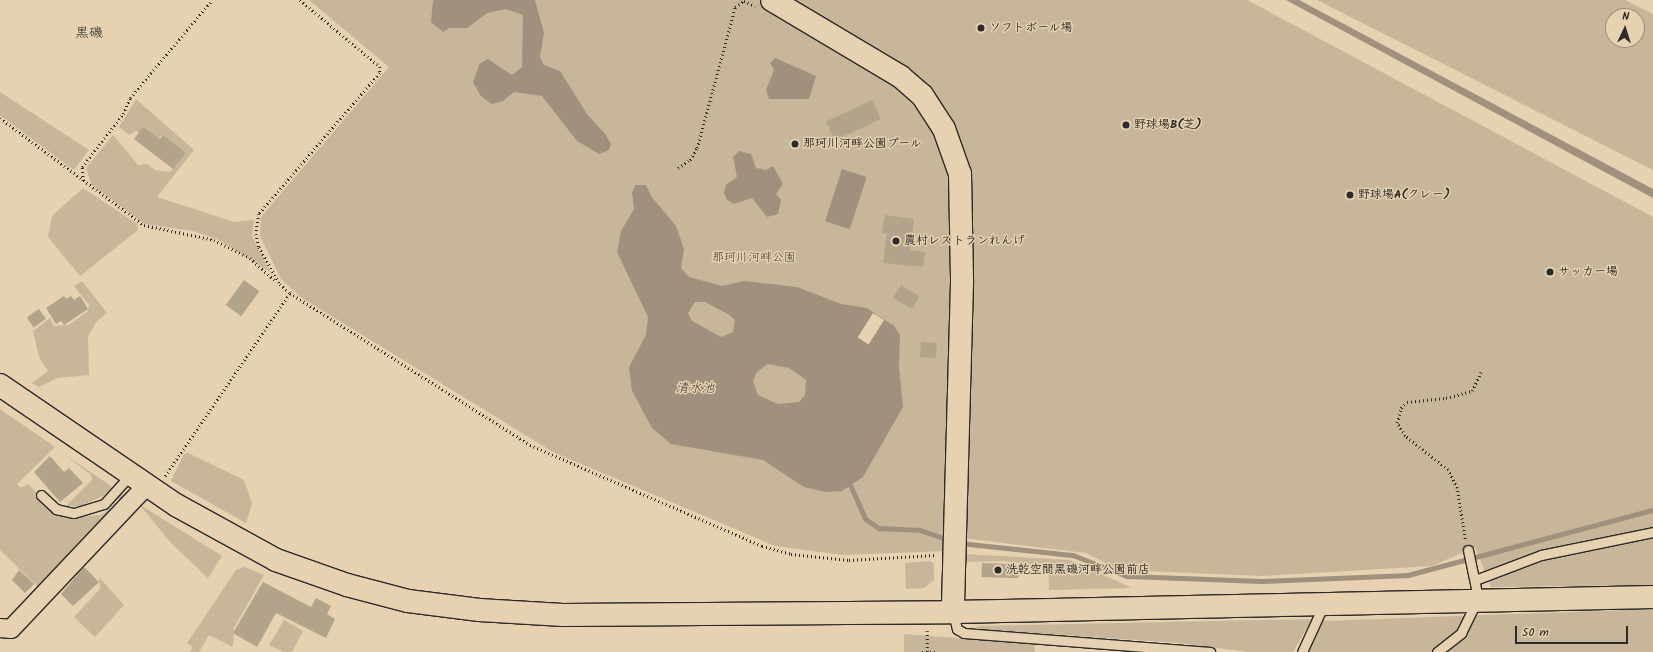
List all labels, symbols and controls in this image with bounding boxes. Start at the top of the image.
north arrow [1605,8,1645,48]
text: N [1622,8,1630,26]
place label: ソフトボール場 [989,21,1073,35]
marker: ソフトボール場 [976,23,986,33]
district label: 黒磯 [75,25,103,41]
place label: 野球場B(芝) [1134,118,1202,132]
marker: 野球場B(芝) [1121,120,1131,130]
place label: 那珂川河畔公園プール [803,137,922,151]
marker: 那珂川河畔公園プール [790,139,800,149]
place label: 野球場A(クレー) [1358,188,1450,202]
marker: 野球場A(クレー) [1345,190,1355,200]
place label: 農村レストランれんげ [904,234,1024,248]
marker: 農村レストランれんげ [891,236,901,246]
park label: 那珂川河畔公園 [712,251,796,265]
place label: サッカー場 [1558,265,1618,279]
marker: サッカー場 [1545,267,1555,277]
water label: 清水池 [676,381,714,397]
place label: 洗乾空間黒磯河畔公園前店 [1006,563,1150,577]
marker: 洗乾空間黒磯河畔公園前店 [993,565,1003,575]
scale bar [1517,618,1630,644]
text: 50 m [1522,623,1549,642]

